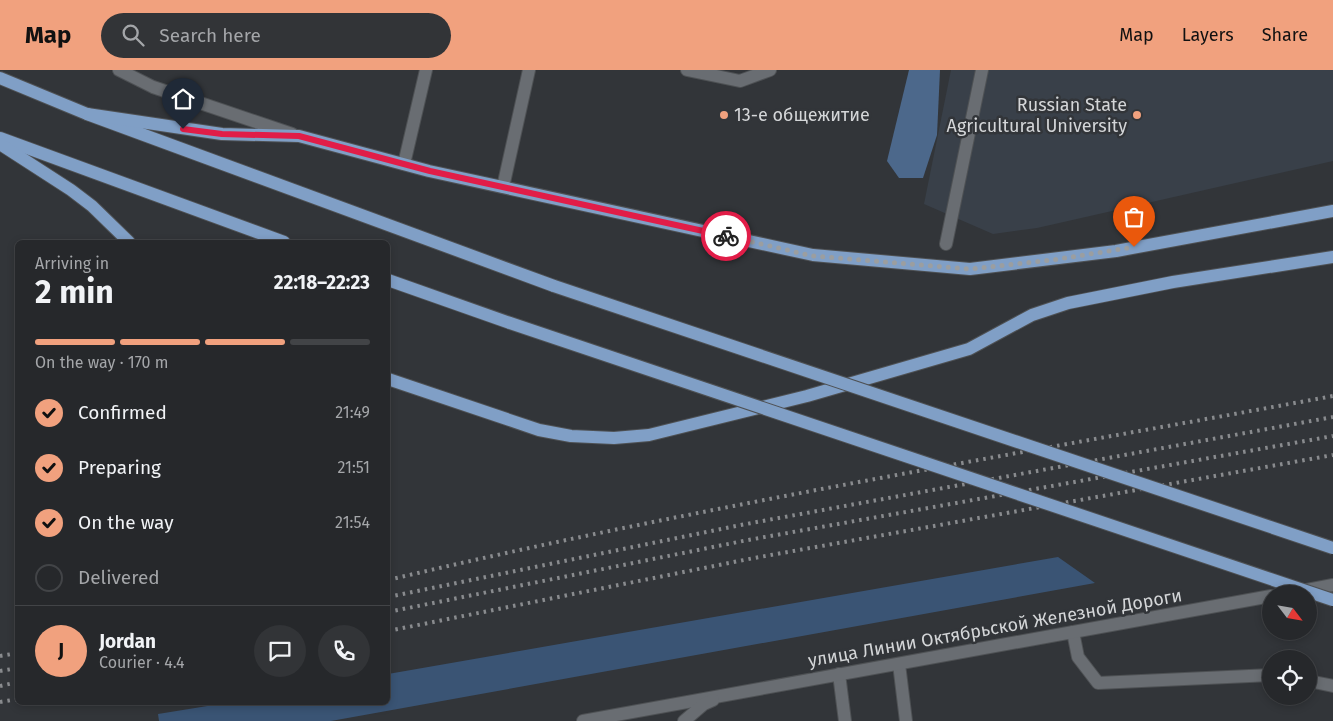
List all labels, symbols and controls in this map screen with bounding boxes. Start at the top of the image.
search box [101,13,451,58]
text: Map [25,21,71,49]
icon: search [119,21,147,49]
text: Search here [159,24,261,47]
text: Map [1119,24,1154,46]
text: Layers [1182,24,1234,46]
text: Share [1262,24,1308,46]
pin [162,78,204,129]
icon: home [169,85,197,113]
place label: Russian State Agricultural University [947,94,1127,137]
place label: 13-е общежитие [734,104,870,126]
marker: 13-е общежитие [718,109,730,121]
marker: Russian State Agricultural University [1131,109,1143,121]
pin [1113,196,1155,247]
icon: bag [1120,203,1148,231]
courier [701,211,751,261]
icon: bike [712,222,740,250]
text: Arriving in [35,254,109,273]
text: 22:18–22:23 [274,271,370,294]
text: 2 min [35,273,114,311]
text: On the way · 170 m [35,353,168,372]
icon: check [35,399,63,427]
text: Confirmed [78,401,167,424]
text: 21:49 [335,403,370,422]
icon: check [35,454,63,482]
text: Preparing [78,456,161,479]
text: 21:51 [338,458,370,477]
icon: check [35,509,63,537]
text: On the way [78,511,174,534]
text: 21:54 [335,513,370,532]
text: Delivered [78,566,160,589]
street label: улица Линии Октябрьской Железной Дороги [806,584,1184,672]
north arrow [1262,585,1318,640]
map controls [1262,585,1317,705]
button: chat [254,625,306,677]
button: phone [318,625,370,677]
text: Jordan [99,630,156,653]
text: J [58,639,64,662]
button: locate [1262,650,1317,705]
text: Courier · 4.4 [99,653,185,672]

